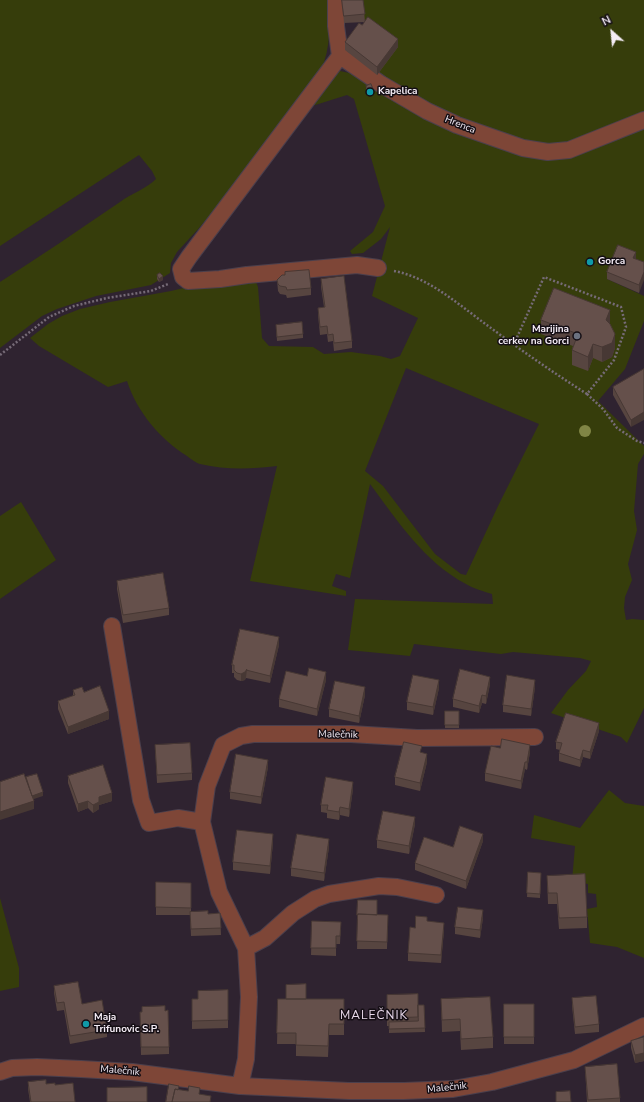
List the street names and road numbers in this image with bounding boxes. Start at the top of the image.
street label: Hrenca [443,113,477,137]
street label: Malečnik [318,729,358,741]
street label: Malečnik [100,1063,140,1079]
street label: Malečnik [427,1080,467,1096]

